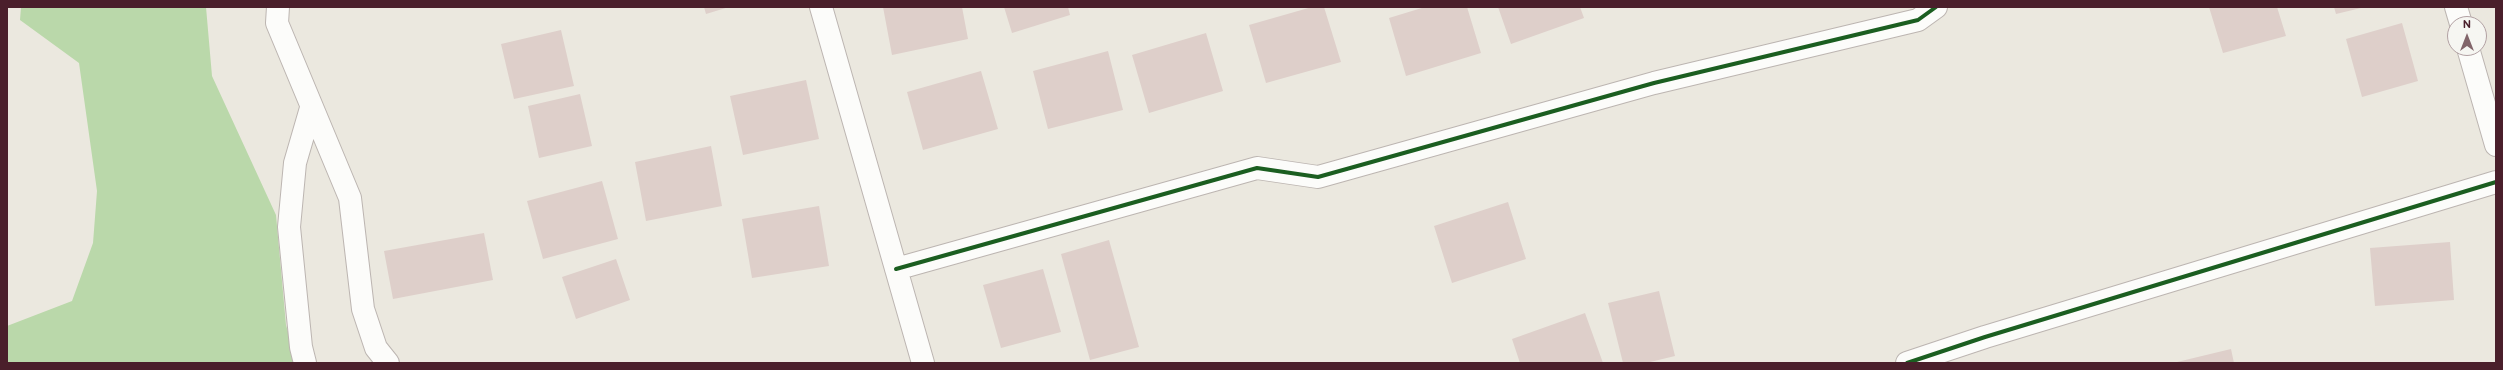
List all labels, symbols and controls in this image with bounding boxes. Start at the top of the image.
north arrow [2447,16,2487,56]
text: N [2463,18,2471,31]

